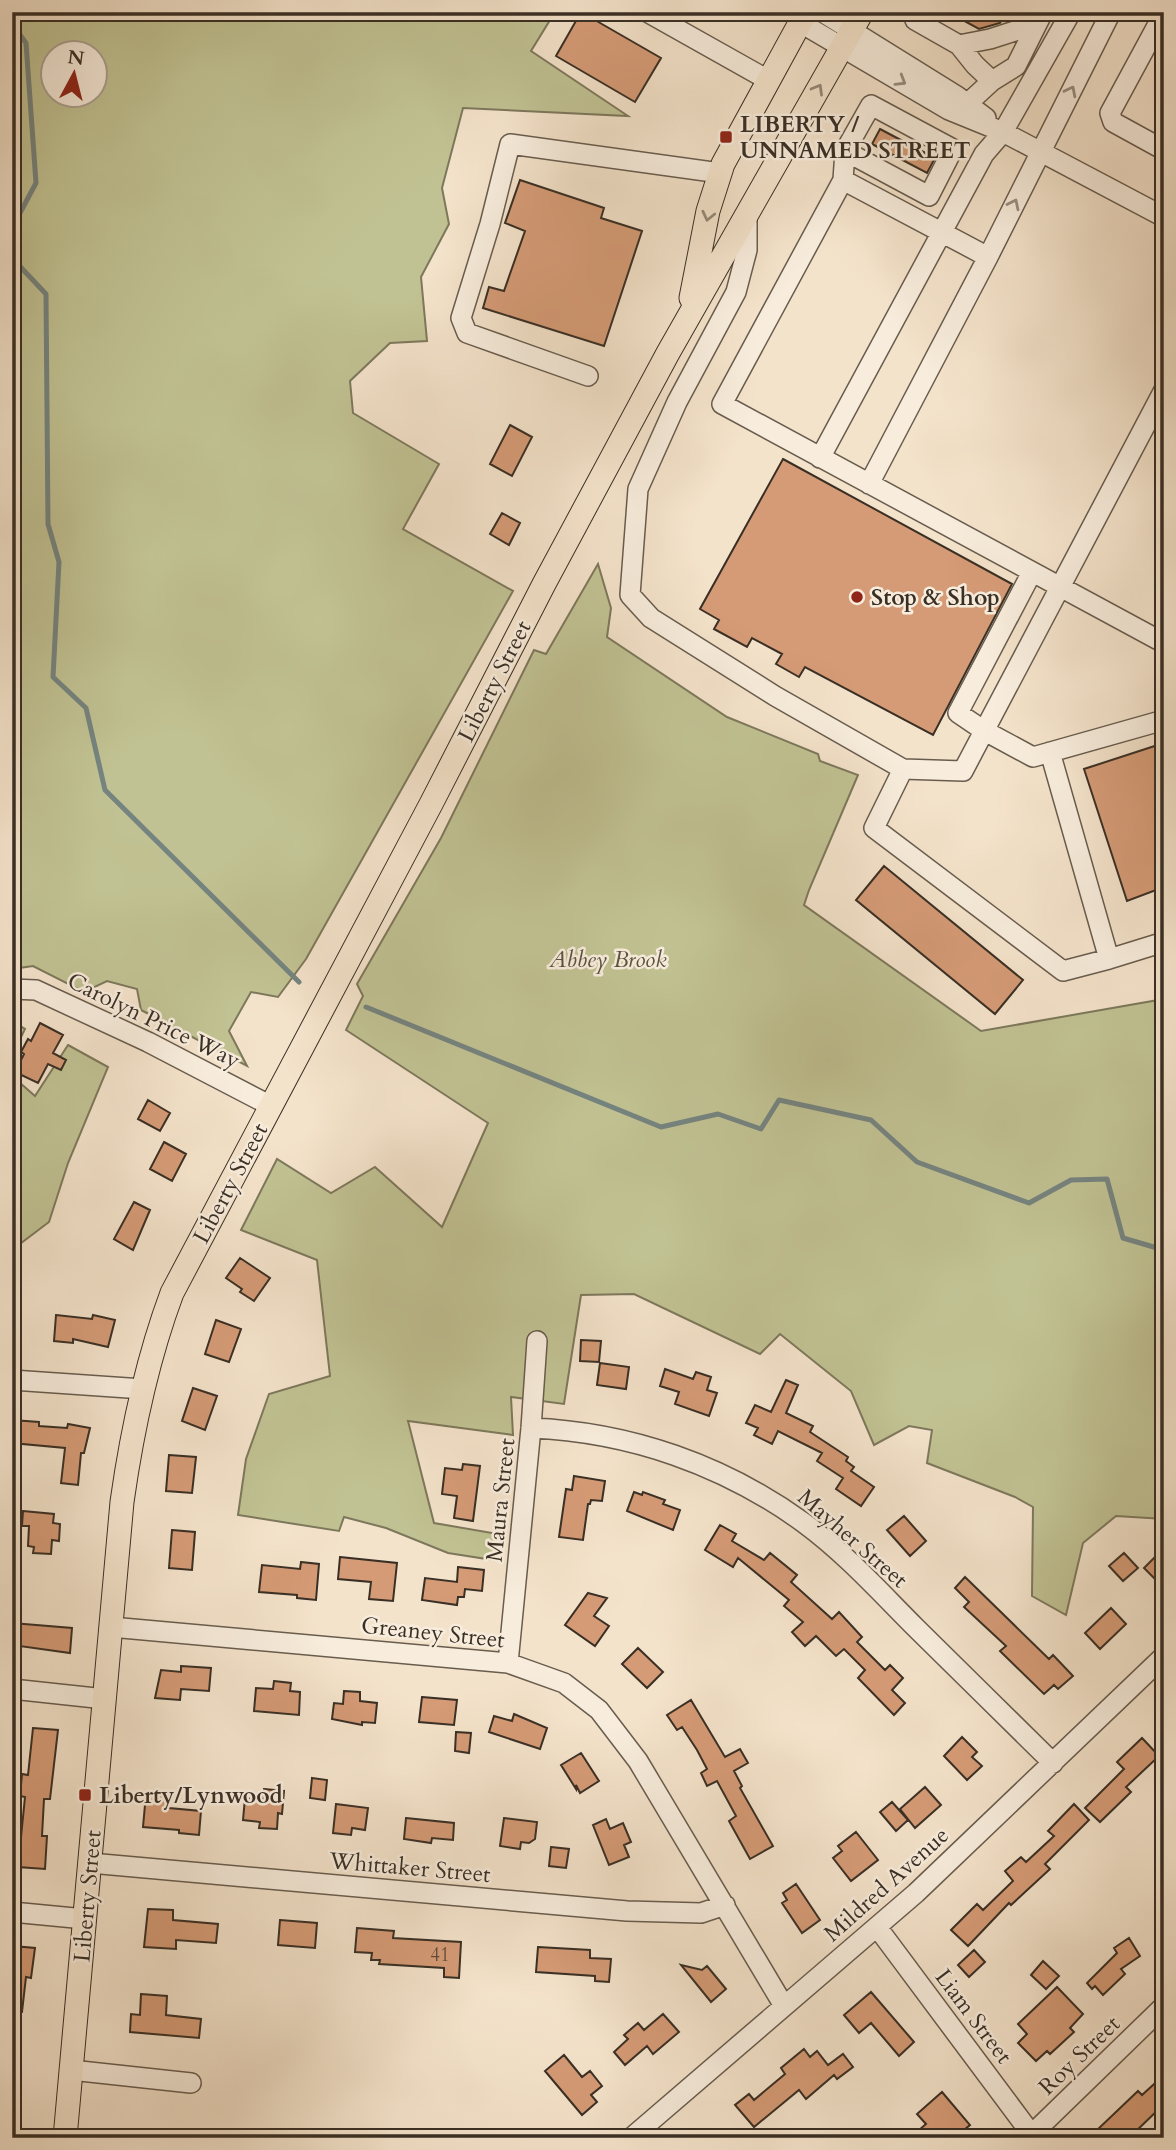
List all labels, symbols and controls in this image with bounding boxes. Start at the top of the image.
north arrow [38,38,108,108]
text: N [66,44,86,72]
one-way arrow [893,73,906,86]
one-way arrow [810,83,823,96]
one-way arrow [1063,86,1077,98]
place label: LIBERTY / UNNAMED STREET [740,109,971,166]
marker: LIBERTY / UNNAMED STREET [718,129,734,145]
one-way arrow [1006,199,1020,212]
one-way arrow [701,210,716,222]
place label: Stop & Shop [871,582,1000,613]
marker: Stop & Shop [849,589,865,605]
street label: Liberty Street [451,615,538,747]
park label: Abbey Brook [548,944,667,975]
street label: Carolyn Price Way [62,965,245,1076]
street label: Liberty Street [186,1117,275,1249]
street label: Maura Street [479,1437,522,1563]
street label: Mayher Street [791,1482,914,1595]
street label: Greaney Street [360,1610,506,1655]
place label: Liberty/Lynwood [99,1780,283,1811]
marker: Liberty/Lynwood [77,1787,93,1803]
street label: Mildred Avenue [817,1820,955,1949]
street label: Liberty Street [66,1829,109,1963]
street label: Whittaker Street [327,1845,492,1890]
house number: 41 [430,1942,450,1968]
street label: Liam Street [928,1963,1019,2070]
street label: Roy Street [1032,2009,1127,2102]

